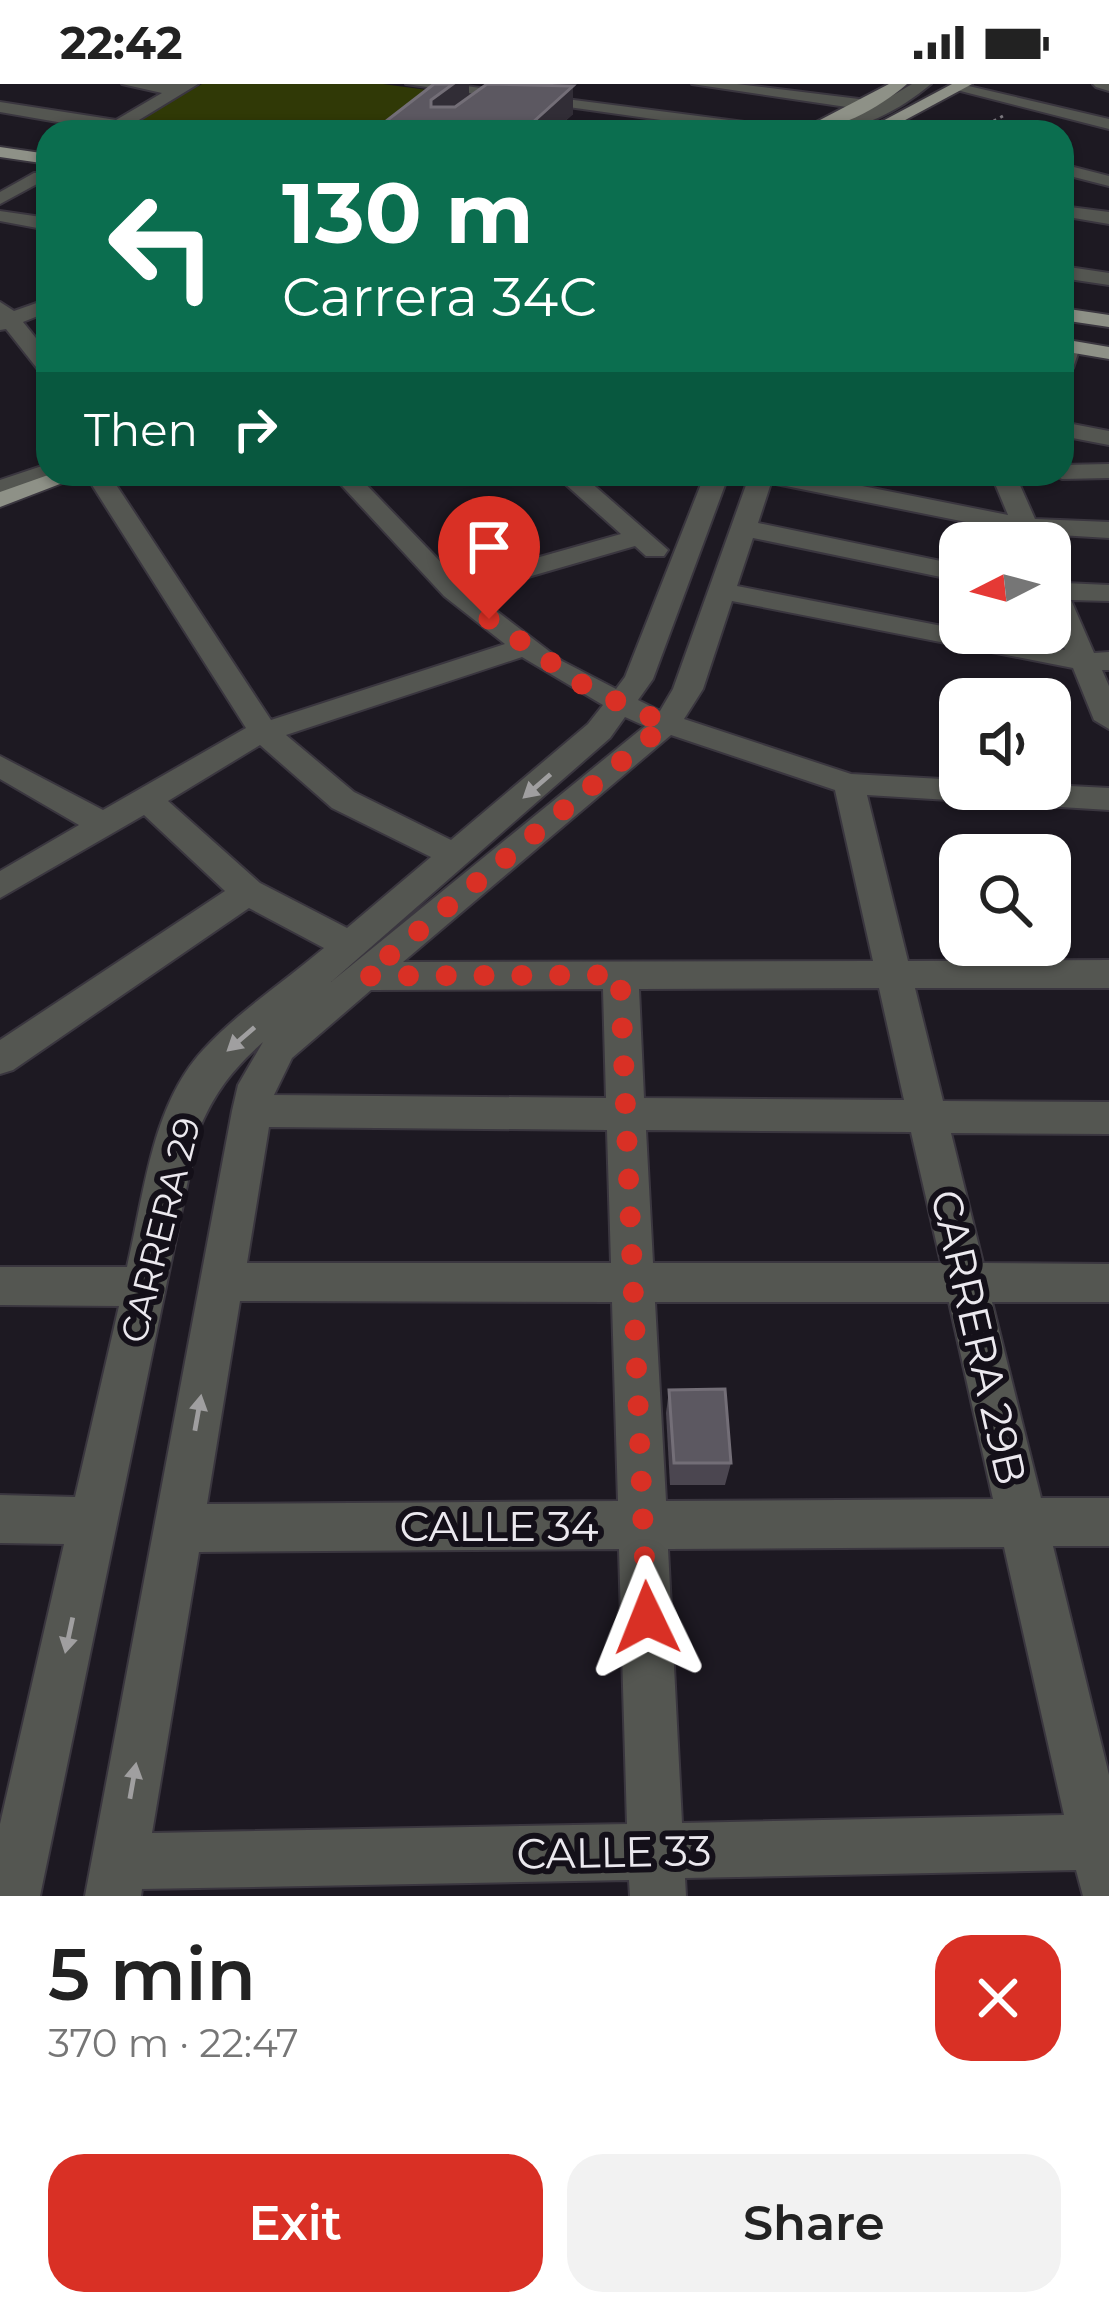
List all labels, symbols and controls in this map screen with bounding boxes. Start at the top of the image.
text: 22:42 [60,15,182,70]
text: 130 m [282,162,534,264]
icon: left [84,168,240,324]
text: Carrera 34C [282,264,597,330]
icon: right [222,396,288,462]
text: Then [84,402,198,457]
pin [438,496,540,619]
icon: arrive [456,514,522,580]
north arrow [939,522,1071,654]
map controls [939,522,1071,966]
button: sound [939,678,1071,810]
one-way arrow [522,772,552,798]
button: search [939,834,1071,966]
one-way arrow [226,1026,256,1052]
street label: CARRERA 29 [111,1113,209,1347]
street label: CARRERA 29B [920,1185,1038,1489]
one-way arrow [189,1393,208,1431]
street label: CALLE 34 [399,1500,599,1552]
position arrow [584,1555,710,1681]
one-way arrow [58,1617,77,1655]
one-way arrow [125,1761,143,1799]
street label: CALLE 33 [516,1824,712,1880]
text: 5 min [48,1930,256,2018]
button: close [935,1935,1061,2061]
text: 370 m · 22:47 [48,2019,299,2067]
button: Exit [48,2154,543,2292]
button: Share [567,2154,1061,2292]

